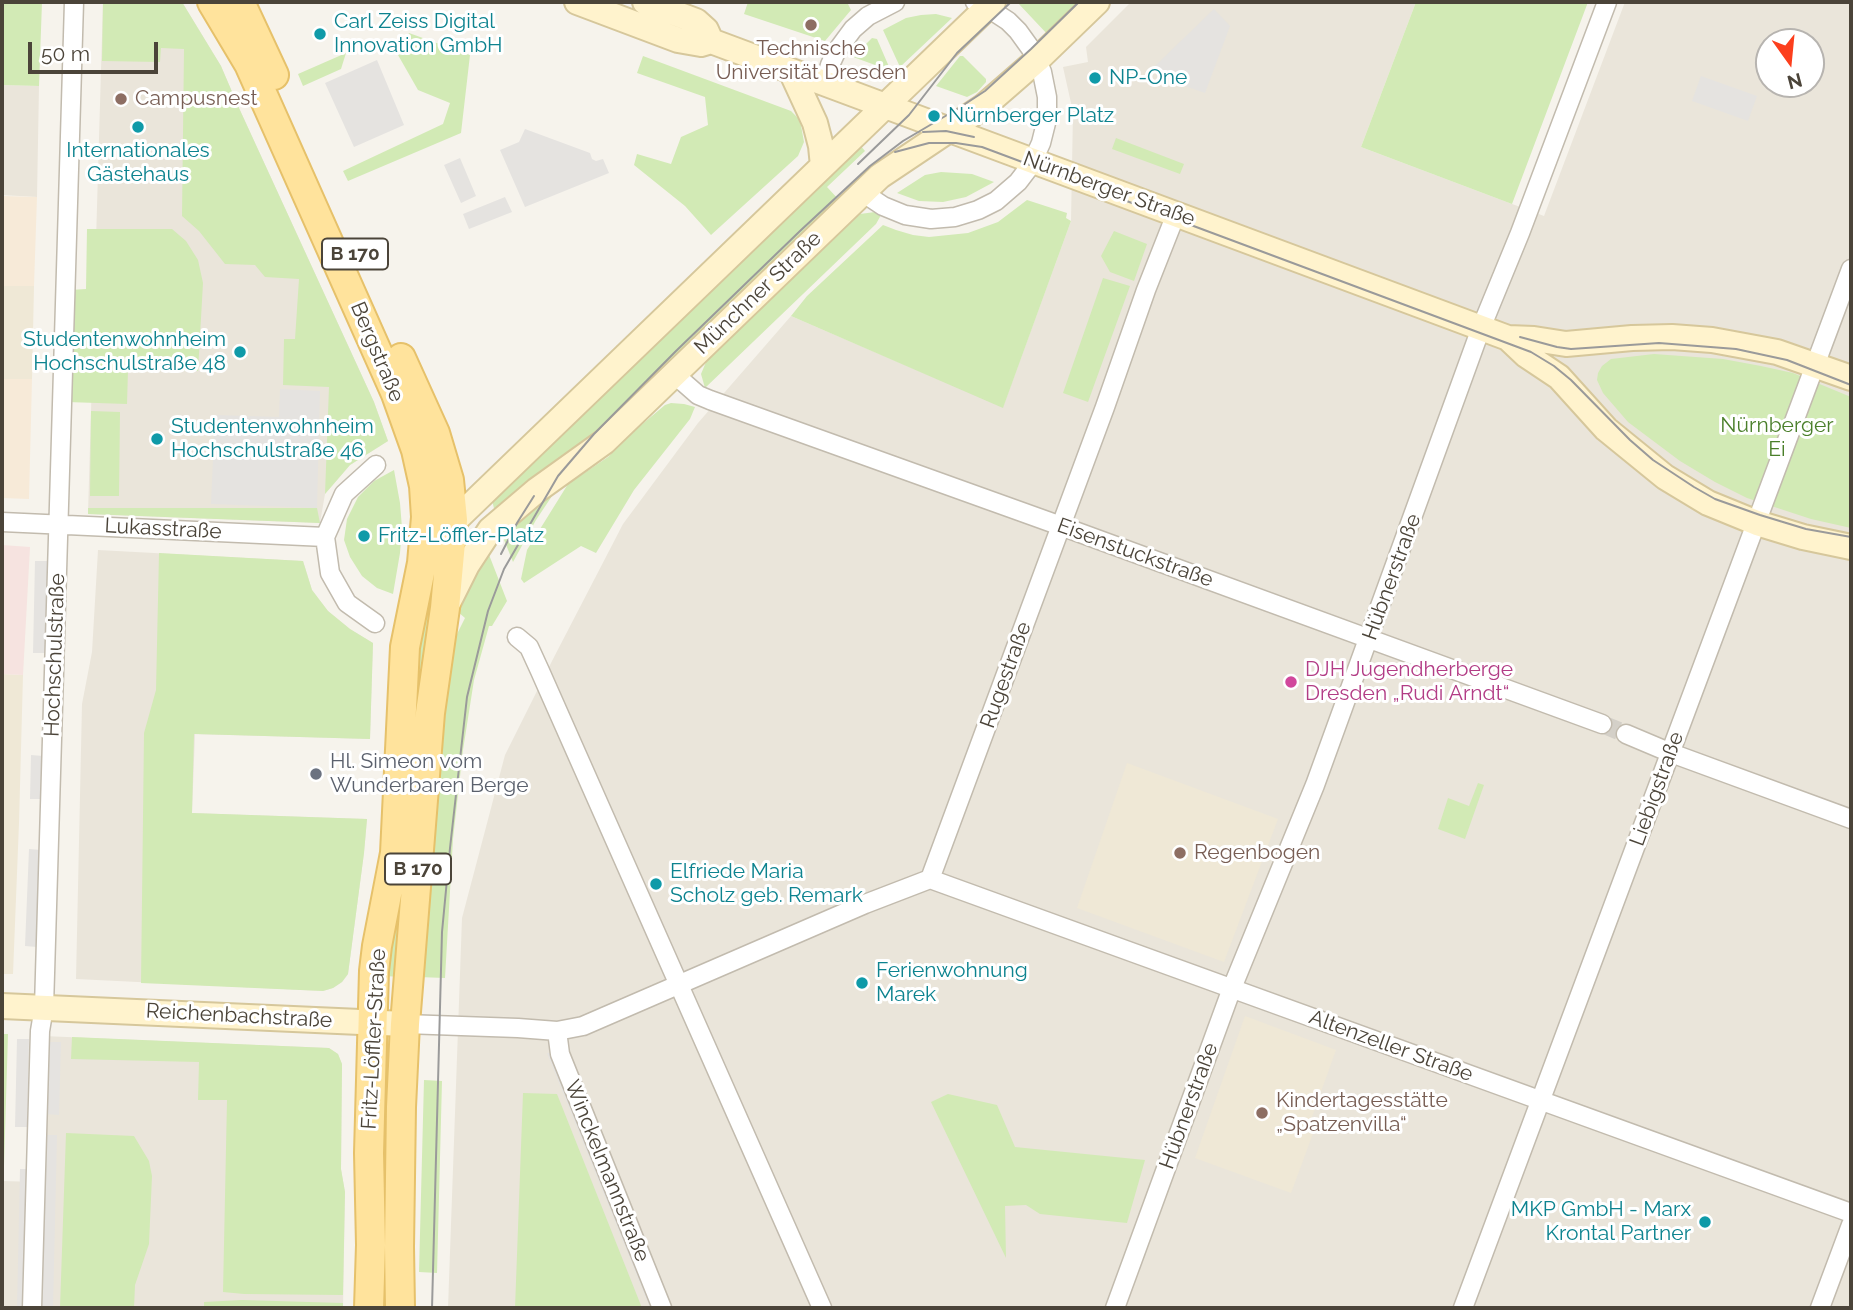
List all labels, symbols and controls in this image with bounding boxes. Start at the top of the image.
place label: Carl Zeiss Digital Innovation GmbH [334,9,502,59]
marker: Technische Universität Dresden [803,17,819,33]
marker: Carl Zeiss Digital Innovation GmbH [312,26,328,42]
scale bar [32,28,161,72]
north arrow [1755,28,1825,98]
place label: Technische Universität Dresden [716,36,906,86]
text: 50 m [41,41,90,66]
place label: NP-One [1109,65,1187,91]
text: N [1785,69,1805,94]
marker: NP-One [1087,70,1103,86]
place label: Campusnest [135,86,257,112]
marker: Campusnest [113,91,129,107]
place label: Nürnberger Platz [948,103,1114,129]
marker: Nürnberger Platz [926,108,942,124]
marker: Internationales Gästehaus [130,119,146,135]
place label: Internationales Gästehaus [66,138,210,188]
street label: Nürnberger Straße [1020,146,1198,232]
street label: Münchner Straße [689,226,827,360]
road number: B 170 [322,238,388,270]
street label: Bergstraße [345,298,409,406]
place label: Studentenwohnheim Hochschulstraße 48 [23,327,226,377]
marker: Studentenwohnheim Hochschulstraße 48 [232,344,248,360]
park label: Nürnberger Ei [1720,413,1834,463]
place label: Studentenwohnheim Hochschulstraße 46 [171,414,374,464]
marker: Studentenwohnheim Hochschulstraße 46 [149,431,165,447]
street label: Hübnerstraße [1357,510,1427,644]
street label: Lukasstraße [104,513,222,545]
street label: Eisenstuckstraße [1054,513,1216,593]
place label: Fritz-Löffler-Platz [378,523,544,549]
marker: Fritz-Löffler-Platz [356,528,372,544]
street label: Hochschulstraße [40,573,70,737]
street label: Rugestraße [975,618,1037,732]
place label: DJH Jugendherberge Dresden „Rudi Arndt“ [1305,657,1513,707]
marker: DJH Jugendherberge Dresden „Rudi Arndt“ [1283,674,1299,690]
street label: Liebigstraße [1625,729,1689,849]
place label: Hl. Simeon vom Wunderbaren Berge [330,749,529,799]
marker: Hl. Simeon vom Wunderbaren Berge [308,766,324,782]
place label: Regenbogen [1194,840,1320,866]
marker: Regenbogen [1172,845,1188,861]
road number: B 170 [385,854,451,884]
place label: Elfriede Maria Scholz geb. Remark [670,859,863,909]
marker: Elfriede Maria Scholz geb. Remark [648,876,664,892]
street label: Fritz-Löffler-Straße [357,948,391,1130]
place label: Ferienwohnung Marek [876,958,1028,1008]
marker: Ferienwohnung Marek [854,975,870,991]
street label: Reichenbachstraße [145,999,333,1033]
street label: Altenzeller Straße [1306,1005,1476,1087]
street label: Hübnerstraße [1154,1039,1224,1173]
street label: Winckelmannstraße [559,1076,655,1266]
place label: Kindertagesstätte „Spatzenvilla“ [1276,1088,1448,1138]
marker: Kindertagesstätte „Spatzenvilla“ [1254,1105,1270,1121]
place label: MKP GmbH - Marx Krontal Partner [1511,1197,1691,1247]
marker: MKP GmbH - Marx Krontal Partner [1697,1214,1713,1230]

